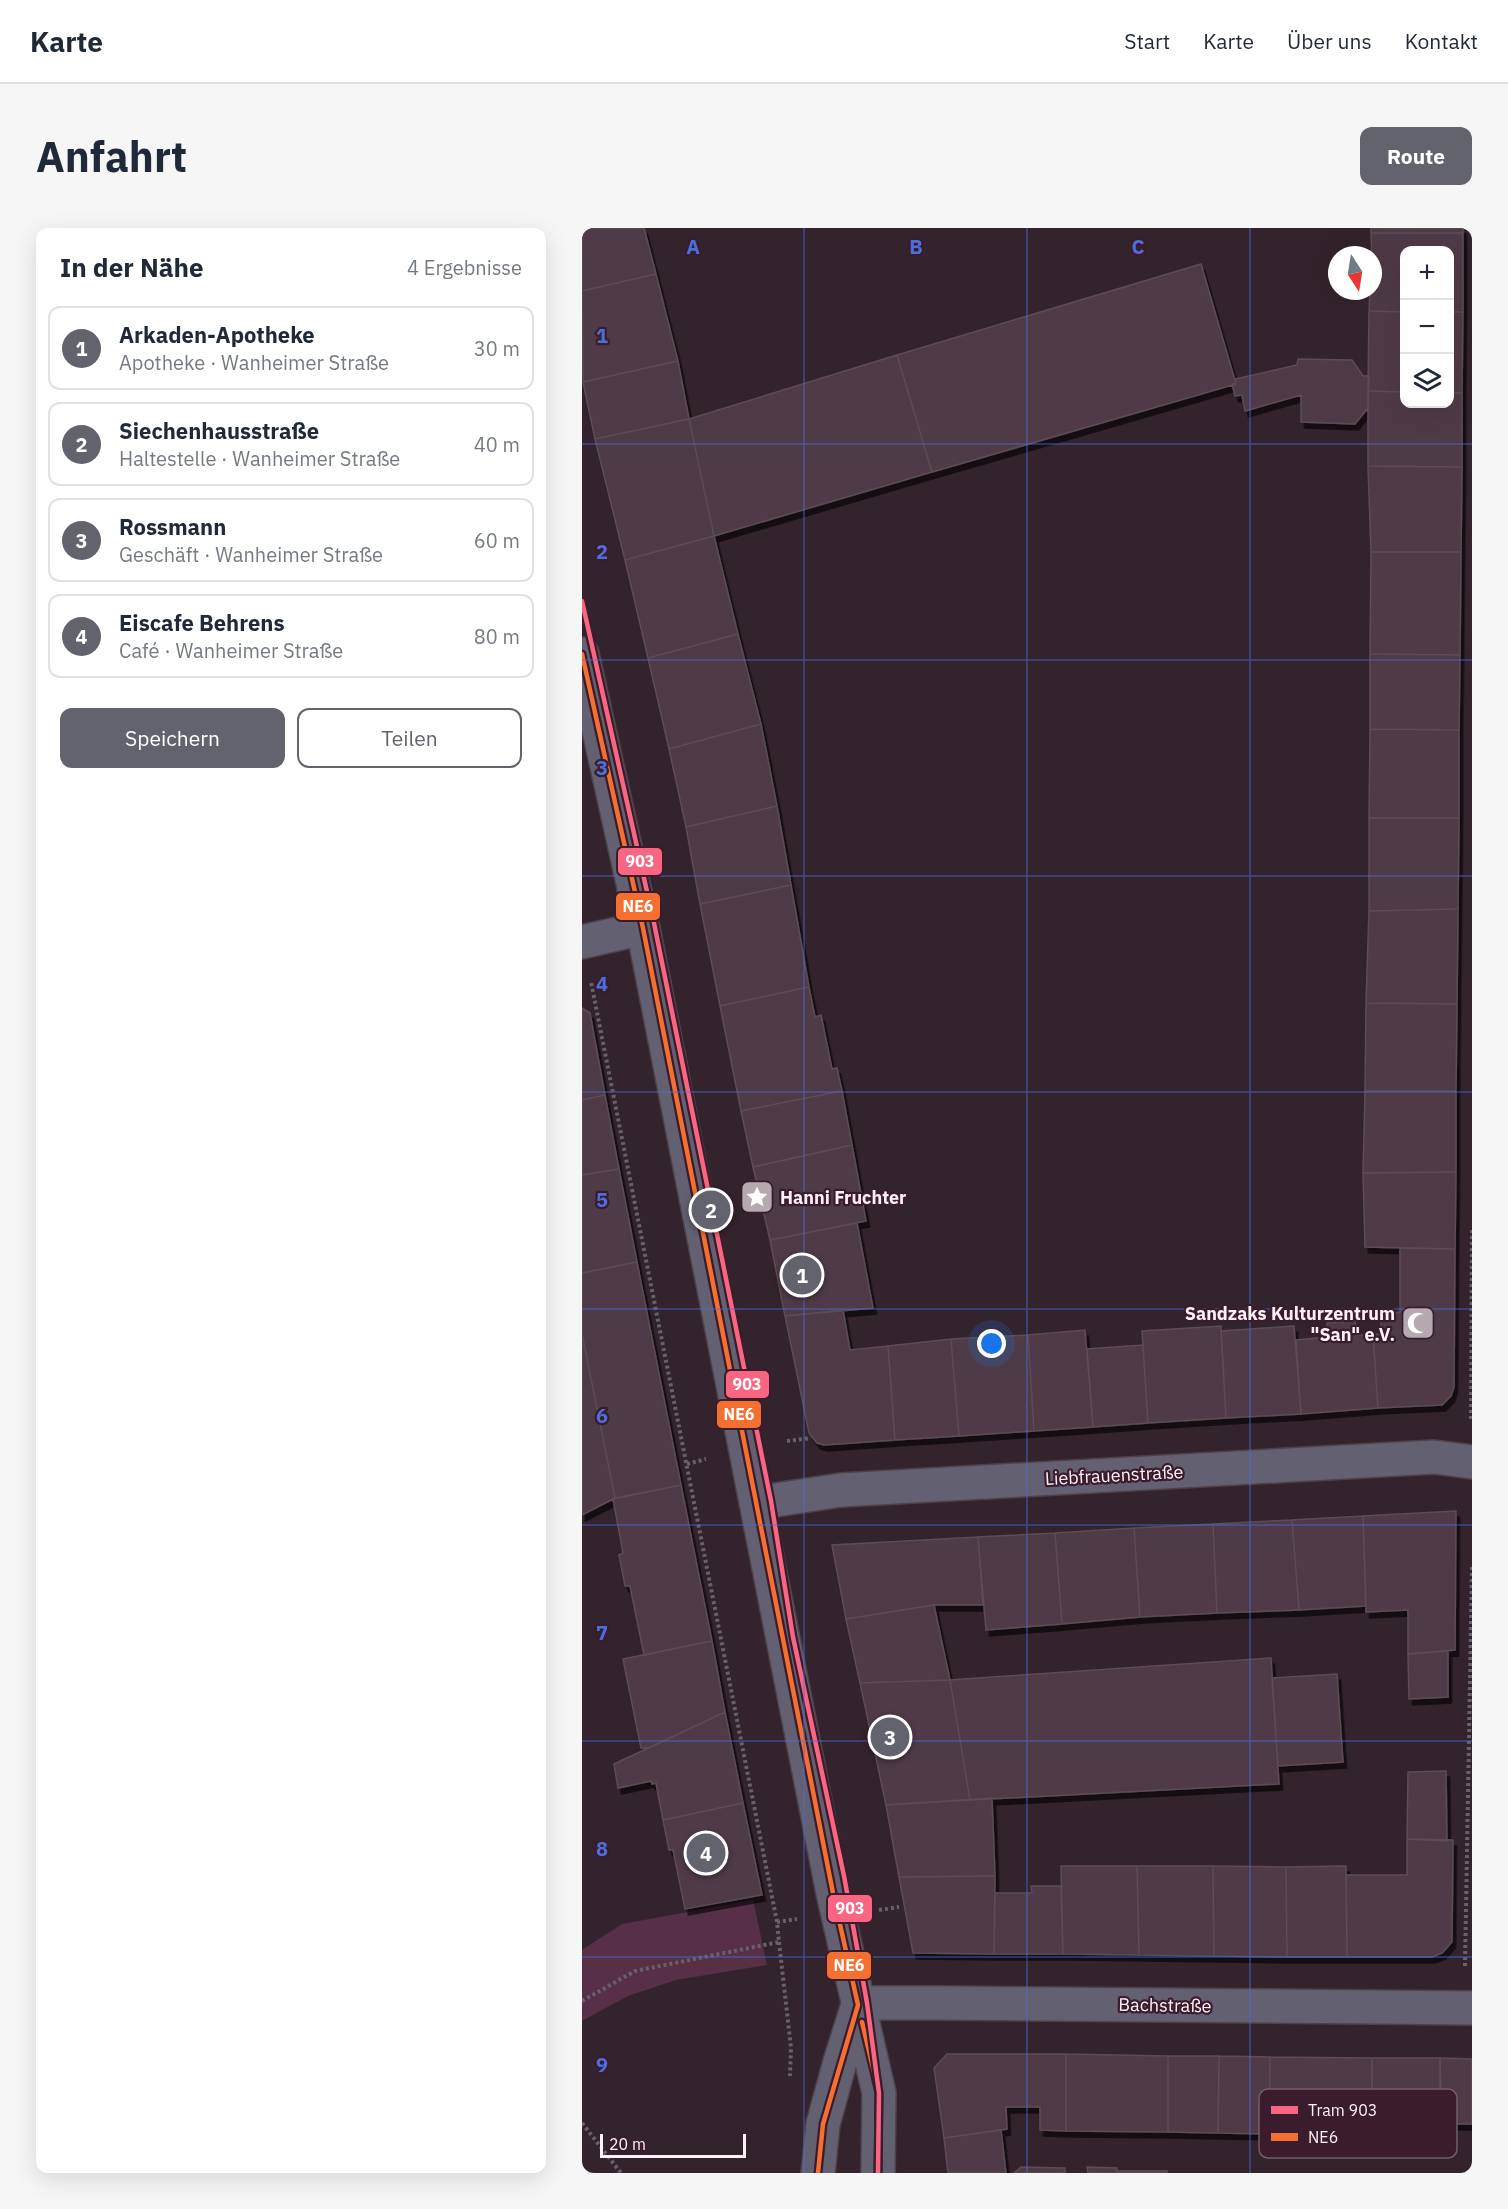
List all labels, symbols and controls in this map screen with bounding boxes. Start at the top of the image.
text: Karte [30,23,103,60]
text: Start [1124,27,1170,55]
text: Karte [1203,27,1254,55]
text: Über uns [1287,27,1372,55]
text: Kontakt [1405,27,1478,55]
button: Route [1360,127,1472,185]
text: Anfahrt [36,129,187,184]
text: A [686,233,700,260]
text: B [909,233,923,260]
text: C [1131,233,1145,260]
north arrow [1328,246,1382,300]
map controls [1400,246,1454,408]
button: + [1400,246,1454,300]
text: In der Nähe [60,250,204,284]
text: 4 Ergebnisse [407,254,522,281]
button: − [1400,300,1454,354]
text: Arkaden-Apotheke [119,320,315,349]
text: 1 [596,322,608,349]
text: 1 [76,335,88,362]
text: 30 m [474,335,520,362]
text: Apotheke · Wanheimer Straße [119,349,389,376]
button: layers [1400,354,1454,408]
text: Siechenhausstraße [119,416,319,445]
text: 2 [76,431,88,458]
text: 40 m [474,431,520,458]
text: Haltestelle · Wanheimer Straße [119,445,400,472]
text: Rossmann [119,512,226,541]
text: 3 [76,527,88,554]
text: 60 m [474,527,520,554]
text: 2 [596,538,608,565]
text: Geschäft · Wanheimer Straße [119,541,383,568]
text: Eiscafe Behrens [119,608,285,637]
text: 4 [76,623,88,650]
text: 80 m [474,623,520,650]
text: Café · Wanheimer Straße [119,637,343,664]
button: Speichern [60,708,285,768]
button: Teilen [297,708,522,768]
text: 3 [596,754,608,781]
line badge: 903 [617,847,663,876]
text: 903 [626,851,654,871]
line badge: NE6 [615,892,661,921]
text: NE6 [623,896,654,916]
text: 4 [596,970,608,997]
place icon: Hanni Fruchter [739,1179,775,1215]
text: 5 [596,1186,608,1213]
place label: Hanni Fruchter [780,1186,906,1209]
pin: 2 [692,1188,730,1232]
pin: 1 [782,1252,822,1298]
place label: Sandzaks Kulturzentrum "San" e.V. [1185,1302,1395,1346]
mosque icon: Sandzaks Kulturzentrum "San" e.V. [1400,1305,1436,1341]
your location [977,1329,1006,1358]
line badge: 903 [725,1370,770,1399]
text: 903 [733,1374,761,1394]
line badge: NE6 [716,1400,762,1429]
text: 6 [596,1402,608,1429]
text: NE6 [724,1404,755,1424]
street label: Liebfrauenstraße [1044,1460,1184,1490]
text: 7 [596,1619,608,1646]
pin: 3 [870,1714,910,1760]
pin: 4 [686,1830,726,1876]
text: 8 [596,1835,608,1862]
line badge: 903 [827,1894,873,1923]
text: 903 [836,1898,864,1918]
line badge: NE6 [826,1951,872,1980]
text: NE6 [834,1955,865,1975]
street label: Bachstraße [1118,1993,1212,2017]
text: 9 [596,2051,608,2078]
legend [1259,2089,1457,2158]
text: Tram 903 [1308,2100,1377,2120]
text: NE6 [1308,2127,1338,2147]
scale bar [600,2131,746,2158]
text: 20 m [609,2134,646,2154]

